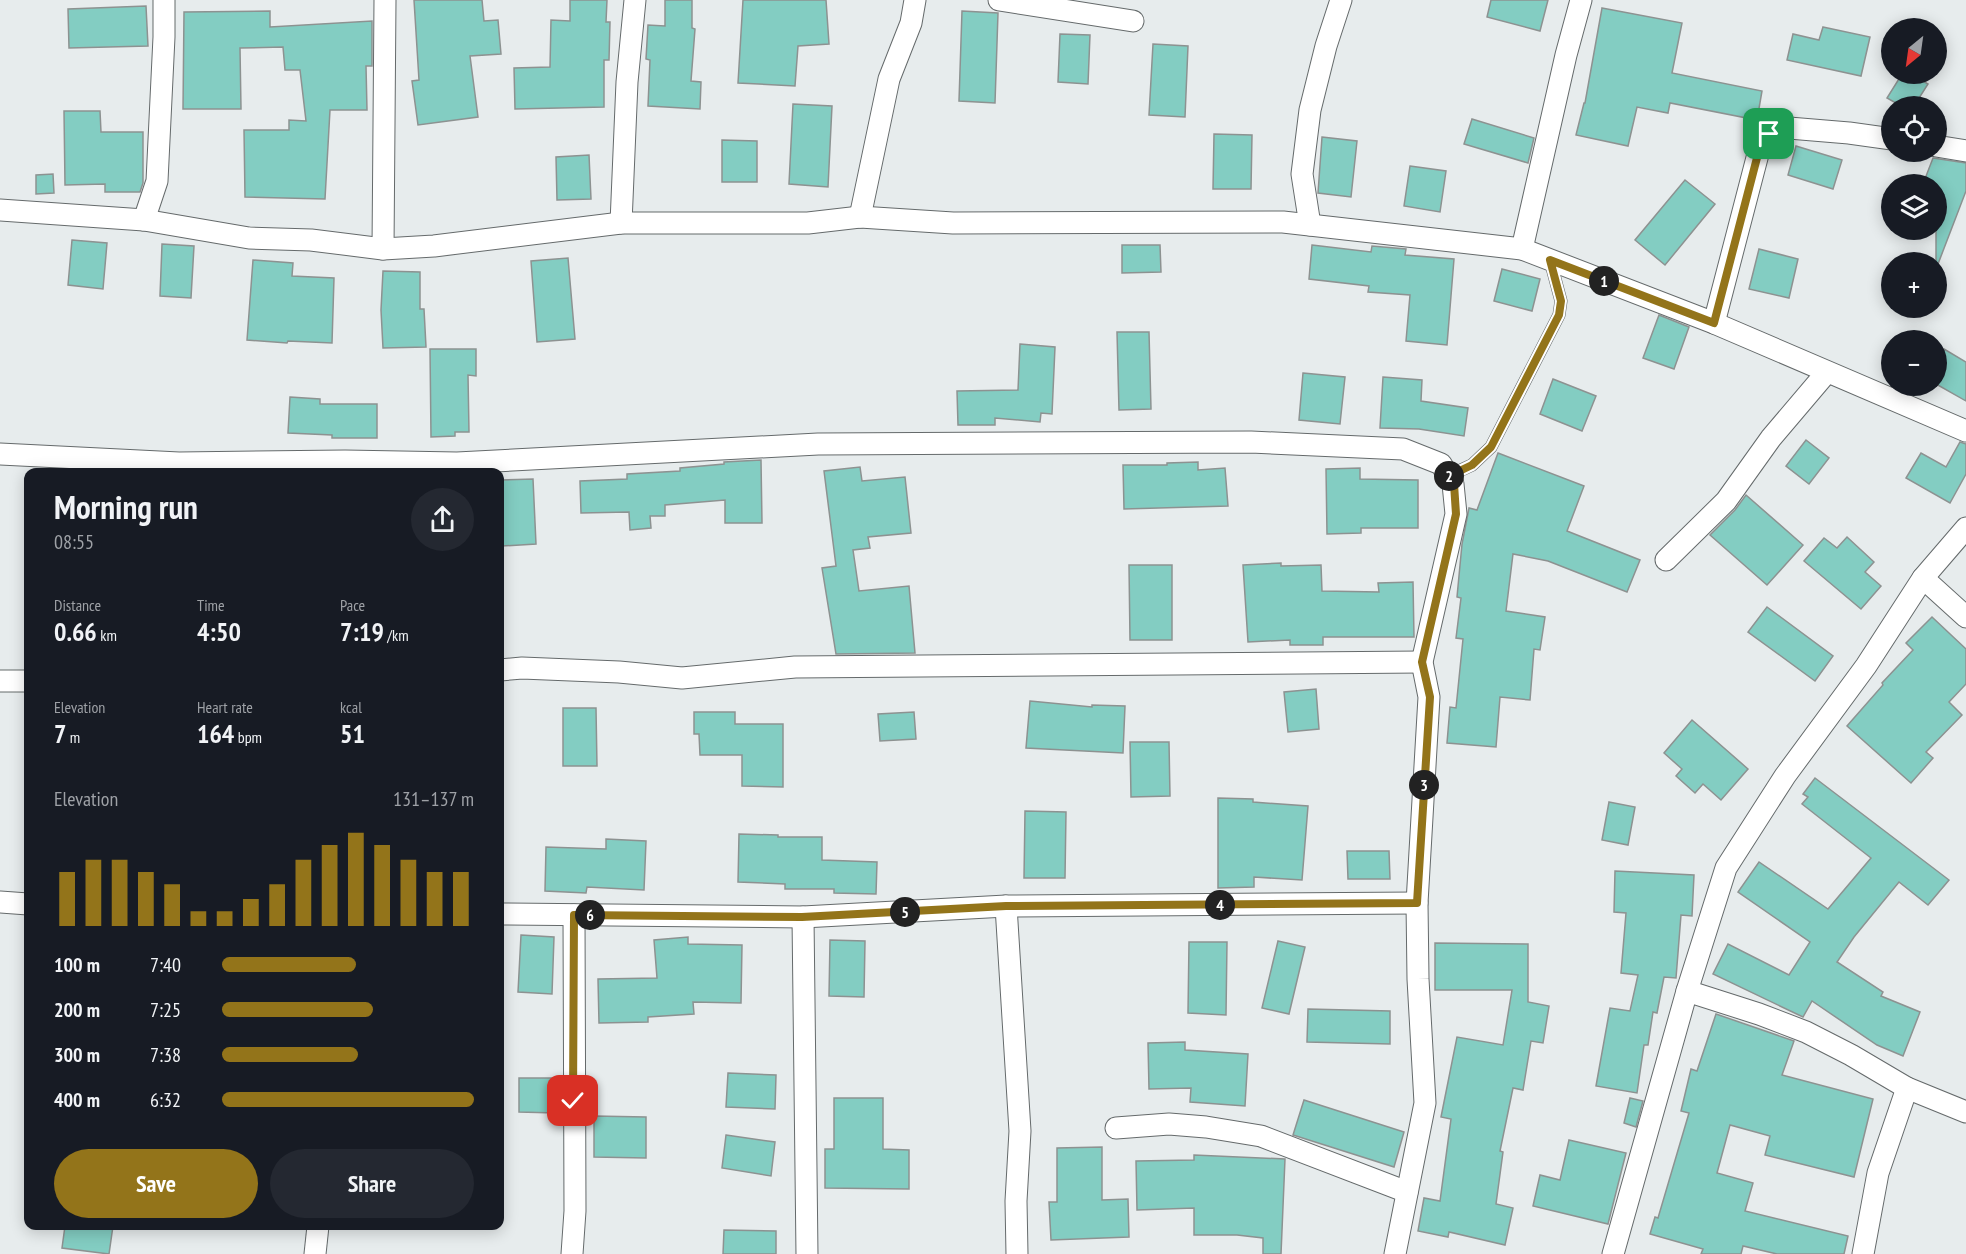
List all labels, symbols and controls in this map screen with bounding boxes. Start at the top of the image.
north arrow [1881,18,1947,84]
map controls [1881,18,1947,396]
button: locate [1881,96,1947,162]
pin [1743,108,1794,159]
icon: arrive [1752,117,1785,150]
button: layers [1881,174,1947,240]
button: + [1881,252,1947,318]
pin: 1 [1589,266,1619,296]
text: 1 [1600,271,1608,291]
button: − [1881,330,1947,396]
pin: 2 [1434,461,1464,491]
text: 2 [1445,466,1453,486]
text: Morning run [54,485,198,528]
button: share [411,488,474,551]
text: 08:55 [54,529,94,555]
text: Distance [54,595,101,615]
text: Time [197,595,225,615]
text: Pace [340,595,365,615]
text: 0.66 [54,615,97,648]
text: 4:50 [197,615,241,648]
text: 7:19 [340,615,384,648]
text: km [97,625,117,645]
text: /km [384,625,409,645]
text: Elevation [54,697,105,717]
text: Heart rate [197,697,253,717]
text: kcal [340,697,362,717]
text: 7 [54,717,66,750]
text: 164 [197,717,234,750]
text: 51 [340,717,365,750]
text: m [66,727,80,747]
text: bpm [234,727,262,747]
pin: 3 [1409,770,1439,800]
text: 3 [1420,775,1428,795]
text: Elevation [54,786,118,812]
text: 131–137 m [393,786,474,812]
pin: 4 [1205,890,1235,920]
text: 4 [1216,895,1224,915]
pin: 5 [890,897,920,927]
pin: 6 [575,900,605,930]
text: 5 [901,902,909,922]
text: 6 [586,905,594,925]
text: 100 m [54,952,100,978]
text: 7:40 [150,952,181,978]
text: 200 m [54,997,100,1023]
text: 7:25 [150,997,181,1023]
text: 300 m [54,1042,100,1068]
text: 7:38 [150,1042,181,1068]
pin [547,1075,598,1126]
icon: check [556,1084,589,1117]
text: 400 m [54,1087,100,1113]
text: 6:32 [150,1087,181,1113]
button: Save [54,1149,258,1218]
button: Share [270,1149,474,1218]

